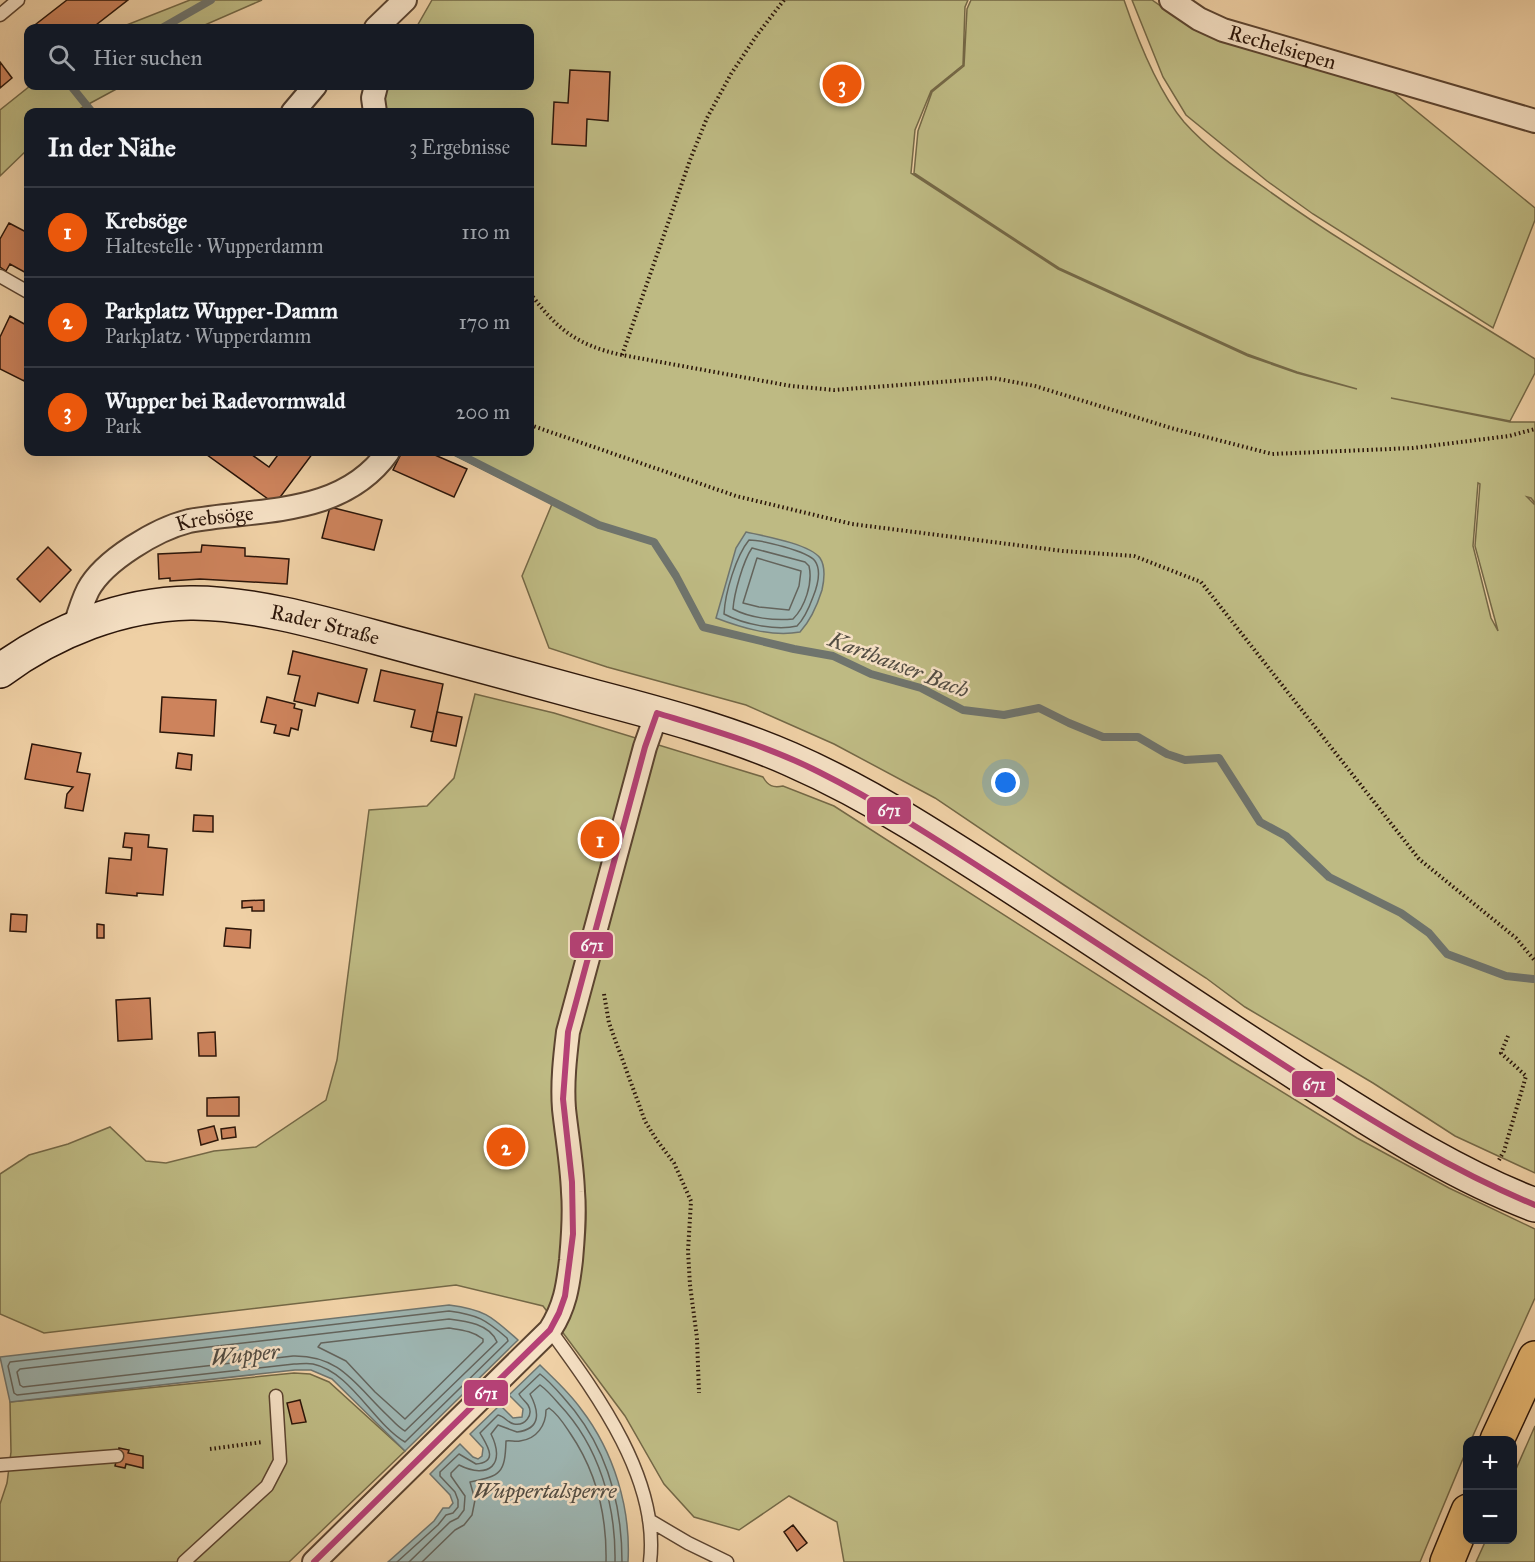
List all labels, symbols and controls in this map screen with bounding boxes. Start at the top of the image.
street label: Rechelsiepen [1225,19,1339,75]
search box [24,24,534,90]
icon: search [45,41,78,74]
text: Hier suchen [93,44,202,71]
pin: 3 [822,62,862,106]
text: In der Nähe [48,131,176,163]
text: 3 Ergebnisse [409,135,510,159]
text: Krebsöge [105,207,187,234]
text: 1 [64,220,71,244]
text: 110 m [462,220,510,244]
text: Haltestelle · Wupperdamm [105,234,323,258]
text: Parkplatz Wupper-Damm [105,297,338,324]
text: 2 [63,310,72,334]
text: 170 m [459,310,510,334]
text: Parkplatz · Wupperdamm [105,324,311,348]
text: Wupper bei Radevormwald [105,387,346,414]
text: 3 [64,400,72,424]
text: 200 m [456,400,510,424]
text: Park [105,414,141,438]
street label: Krebsöge [172,500,255,537]
street label: Rader Straße [268,599,383,651]
water label: Karthauser Bach [824,625,973,704]
your location [991,768,1020,797]
line badge: 671 [866,796,912,825]
text: 671 [877,801,901,820]
pin: 1 [580,816,620,862]
line badge: 671 [569,931,614,959]
text: 671 [580,936,604,955]
line badge: 671 [1291,1070,1336,1098]
text: 671 [1302,1075,1326,1094]
pin: 2 [486,1124,526,1170]
water label: Wupper [209,1337,283,1372]
line badge: 671 [463,1379,509,1407]
text: 671 [474,1384,498,1403]
map controls [1463,1436,1517,1544]
button: + [1463,1436,1517,1490]
water label: Wuppertalsperre [473,1477,617,1504]
button: − [1463,1490,1517,1544]

